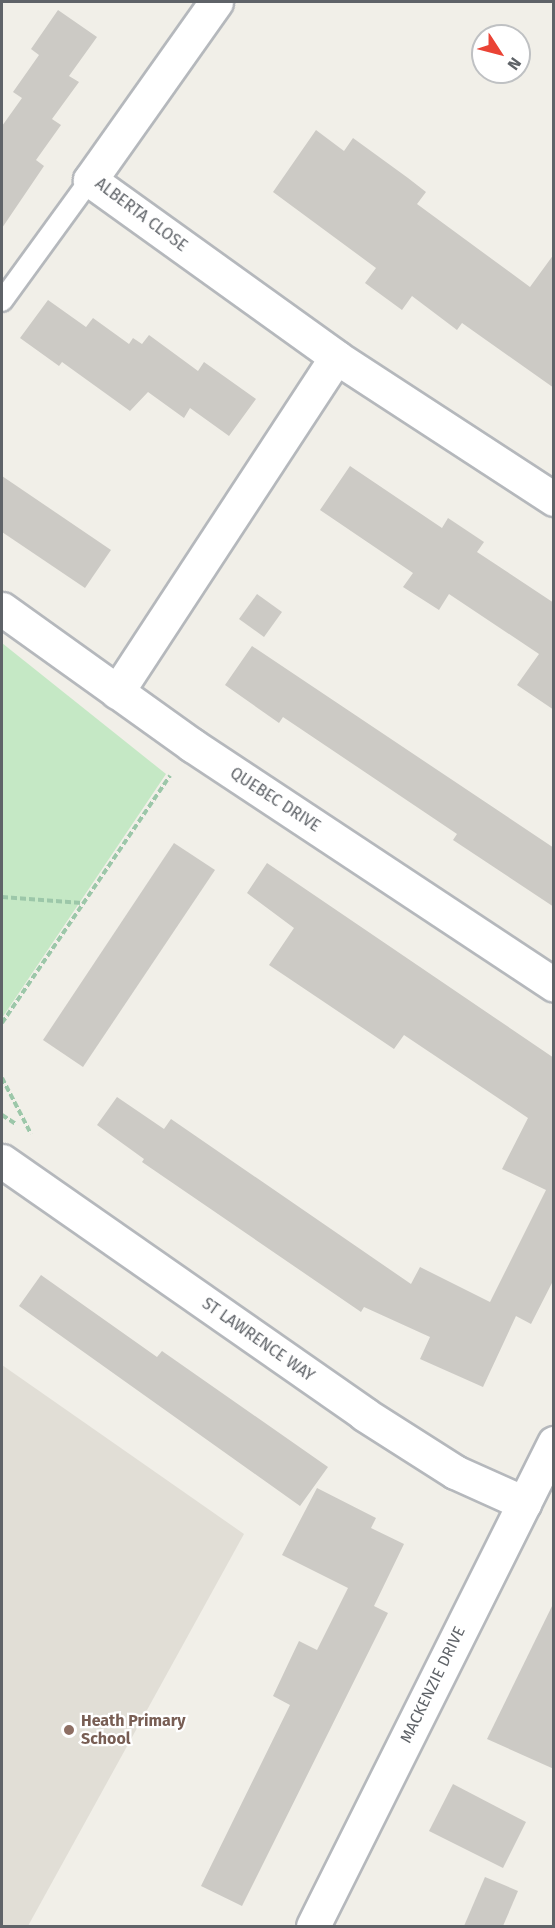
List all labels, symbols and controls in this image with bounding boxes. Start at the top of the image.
north arrow [471,24,531,84]
text: N [504,54,525,74]
street label: ALBERTA CLOSE [91,174,191,256]
street label: QUEBEC DRIVE [226,764,324,836]
street label: ST LAWRENCE WAY [198,1294,318,1386]
street label: MACKENZIE DRIVE [396,1624,470,1746]
place label: Heath Primary School [81,1711,185,1749]
marker: Heath Primary School [62,1723,76,1737]

